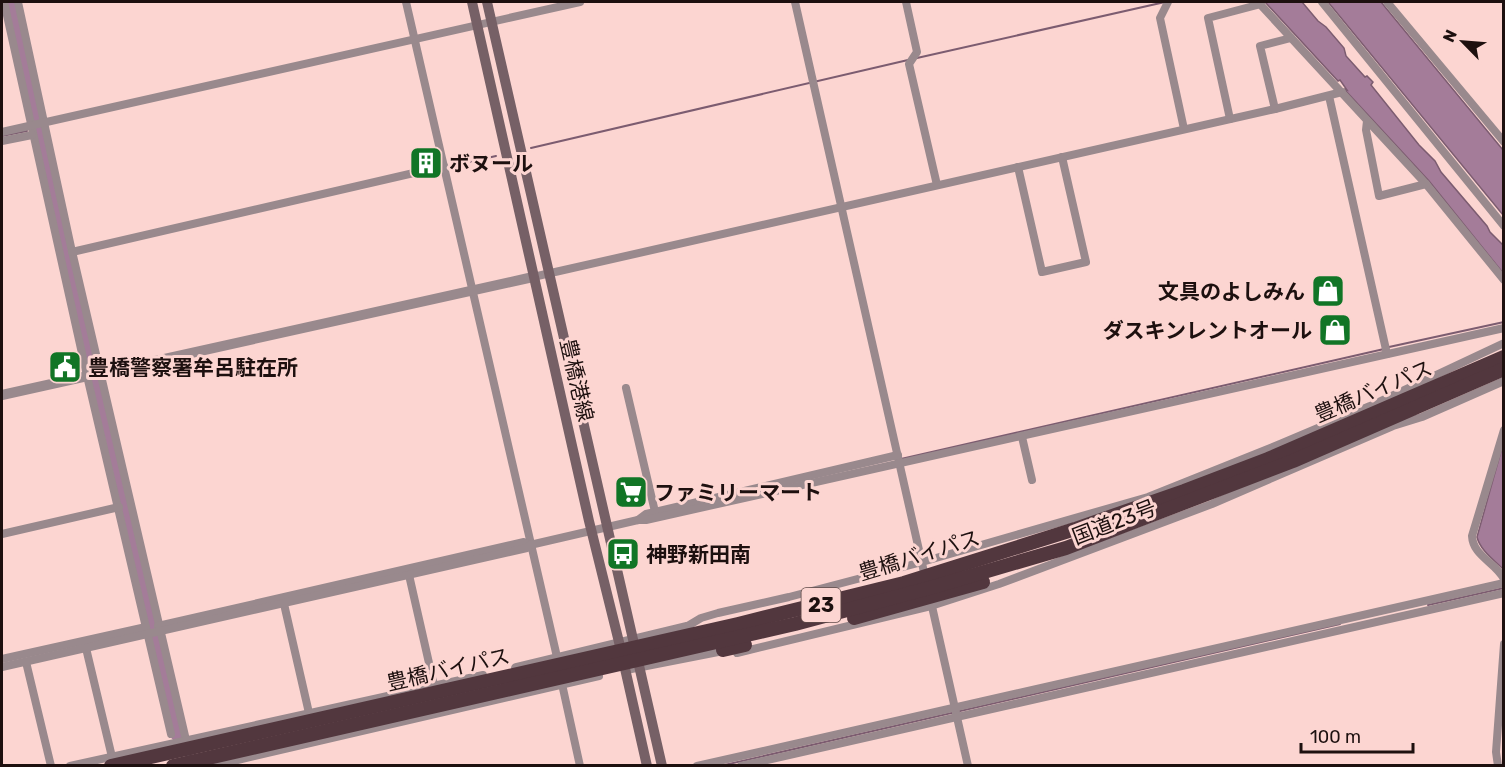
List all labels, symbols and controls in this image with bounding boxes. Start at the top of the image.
north arrow [1433,12,1493,72]
text: N [1439,27,1461,45]
building icon: ボヌール [408,145,444,181]
place label: ボヌール [449,151,533,176]
shop icon: 文具のよしみん [1310,273,1346,309]
place label: 文具のよしみん [1158,279,1305,304]
shop icon: ダスキンレントオール [1317,312,1353,348]
place label: ダスキンレントオール [1103,318,1312,343]
street label: 豊橋港線 [555,336,599,424]
public building icon: 豊橋警察署牟呂駐在所 [47,349,83,385]
place label: 豊橋警察署牟呂駐在所 [88,355,298,380]
street label: 豊橋バイパス [1310,355,1436,427]
supermarket icon: ファミリーマート [613,474,649,510]
place label: ファミリーマート [654,480,822,505]
street label: 国道23号 [1068,495,1160,549]
street label: 豊橋バイパス [855,525,983,585]
bus stop icon: 神野新田南 [605,536,641,572]
place label: 神野新田南 [646,542,751,567]
road number: 23 [802,588,840,622]
street label: 豊橋バイパス [384,643,512,695]
scale bar [1301,716,1414,754]
text: 100 m [1310,726,1361,748]

